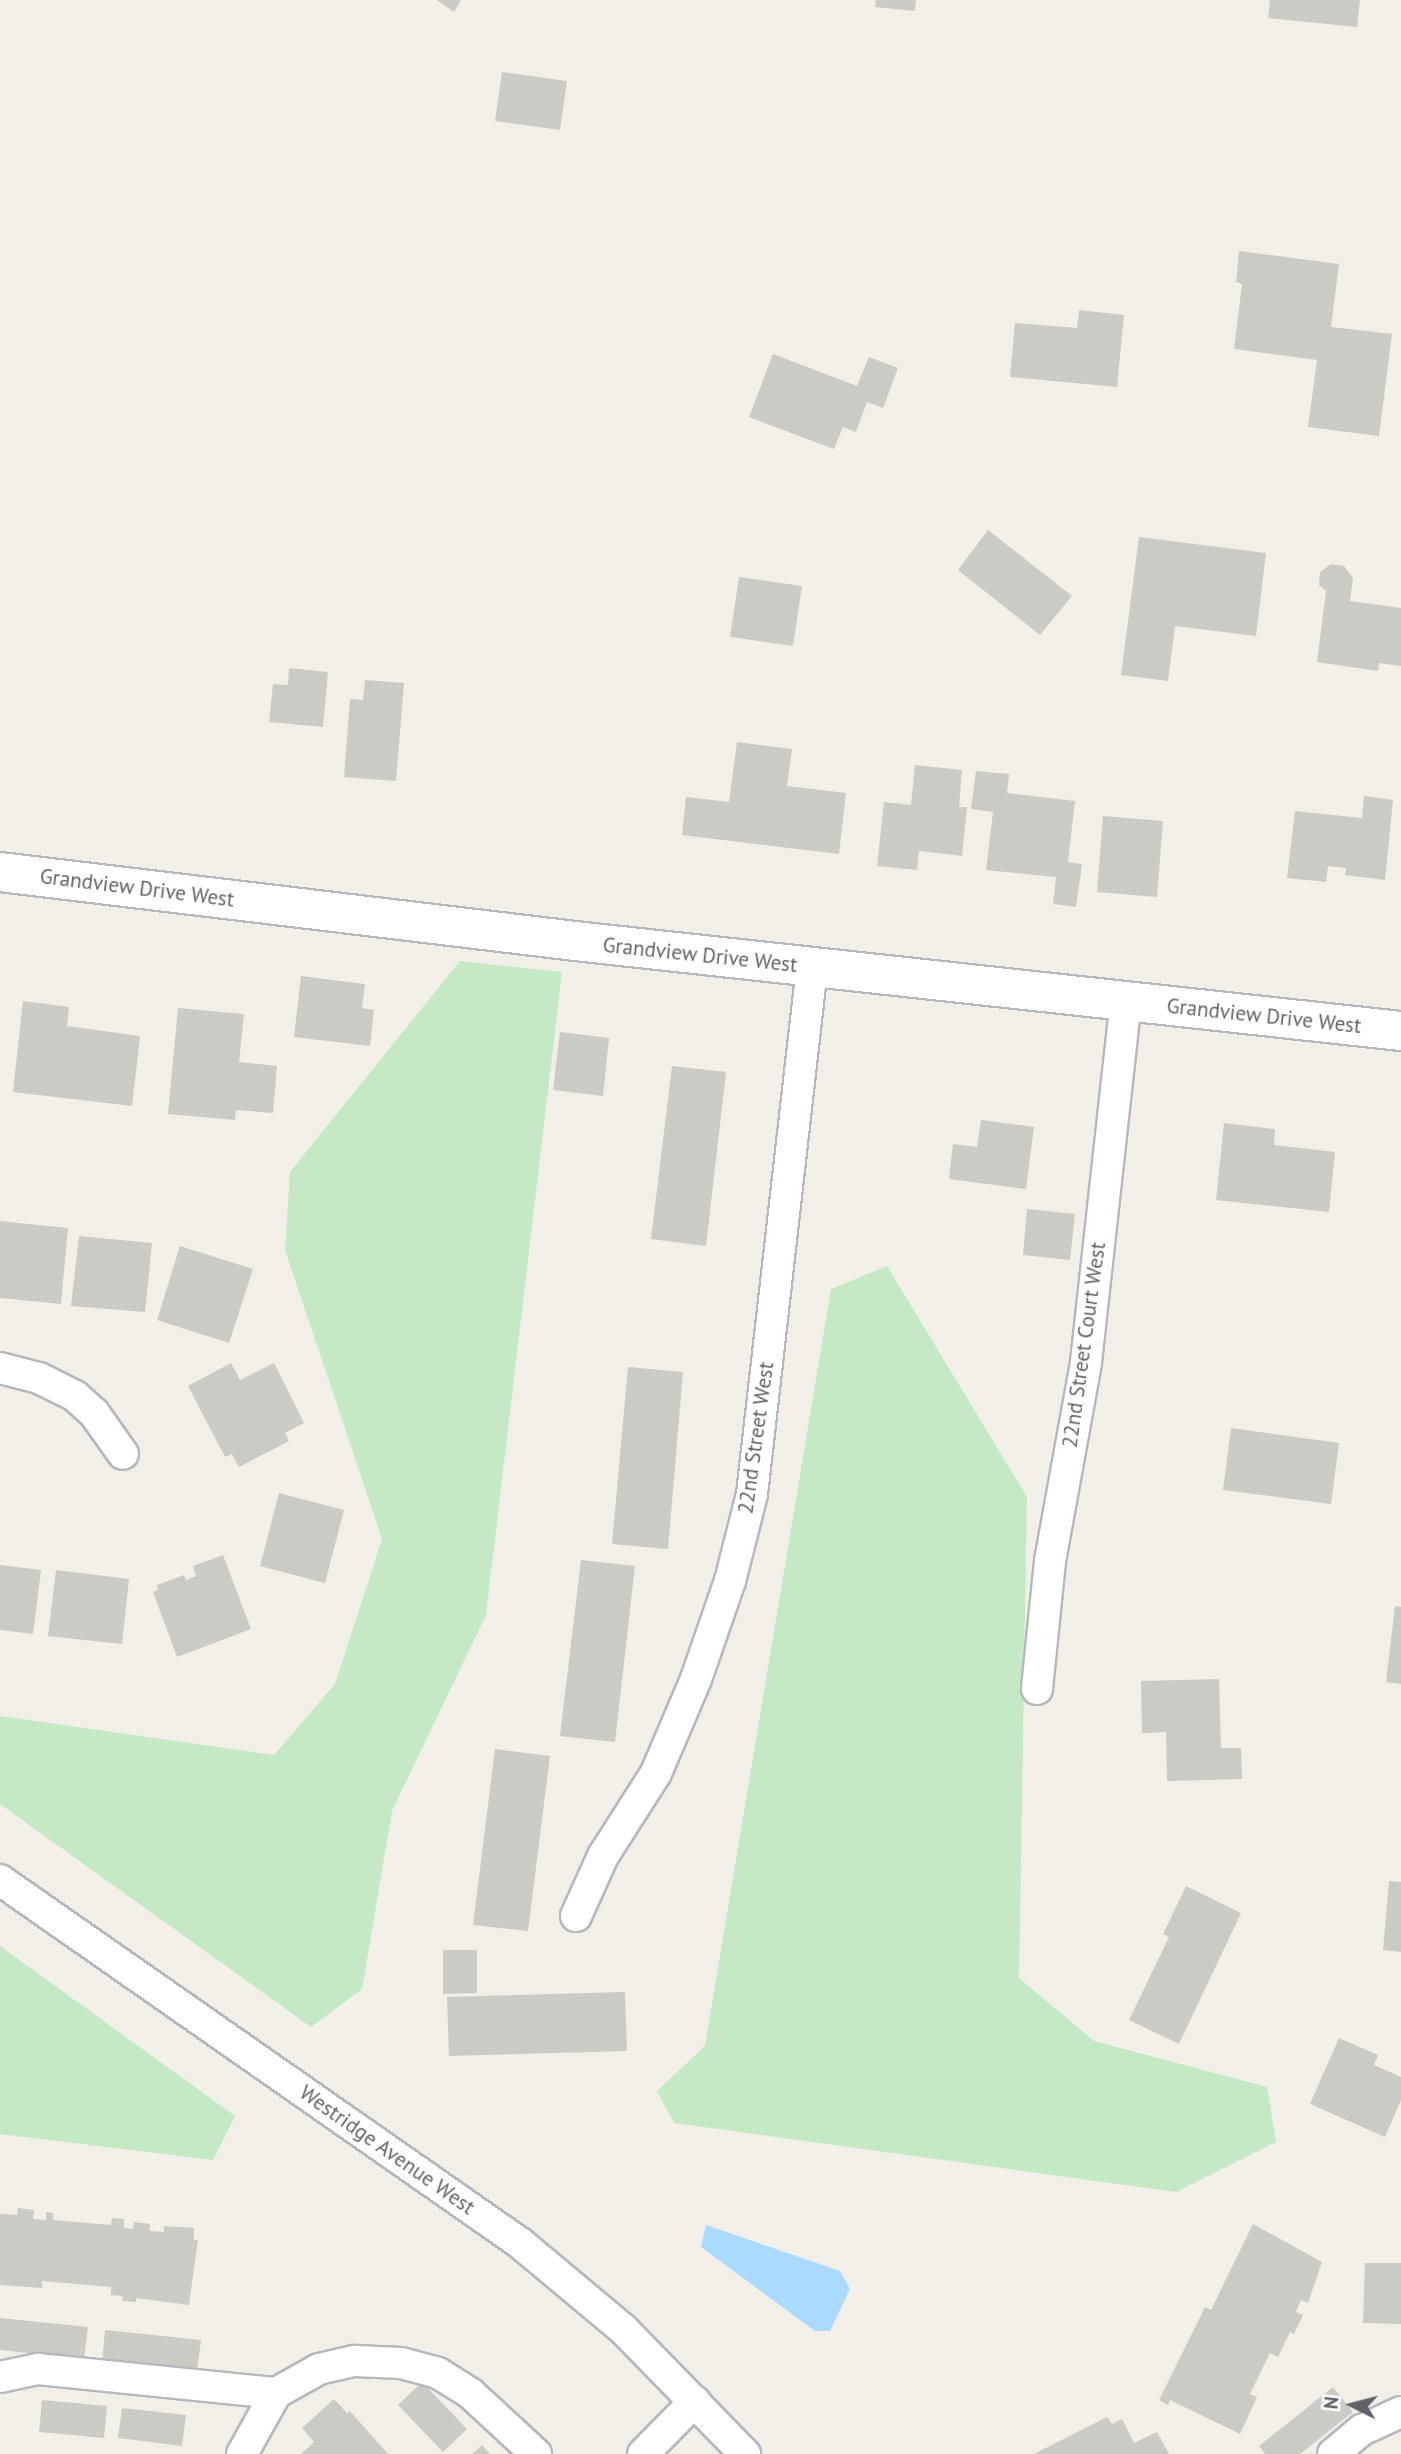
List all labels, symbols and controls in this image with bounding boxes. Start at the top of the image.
street label: Grandview Drive West [38,864,236,912]
street label: Grandview Drive West [601,932,799,978]
street label: Grandview Drive West [1165,993,1363,1039]
street label: 22nd Street Court West [1057,1240,1111,1450]
street label: 22nd Street West [733,1360,779,1516]
street label: Westridge Avenue West [294,2080,480,2220]
north arrow [1317,2370,1387,2440]
text: N [1319,2395,1344,2410]

